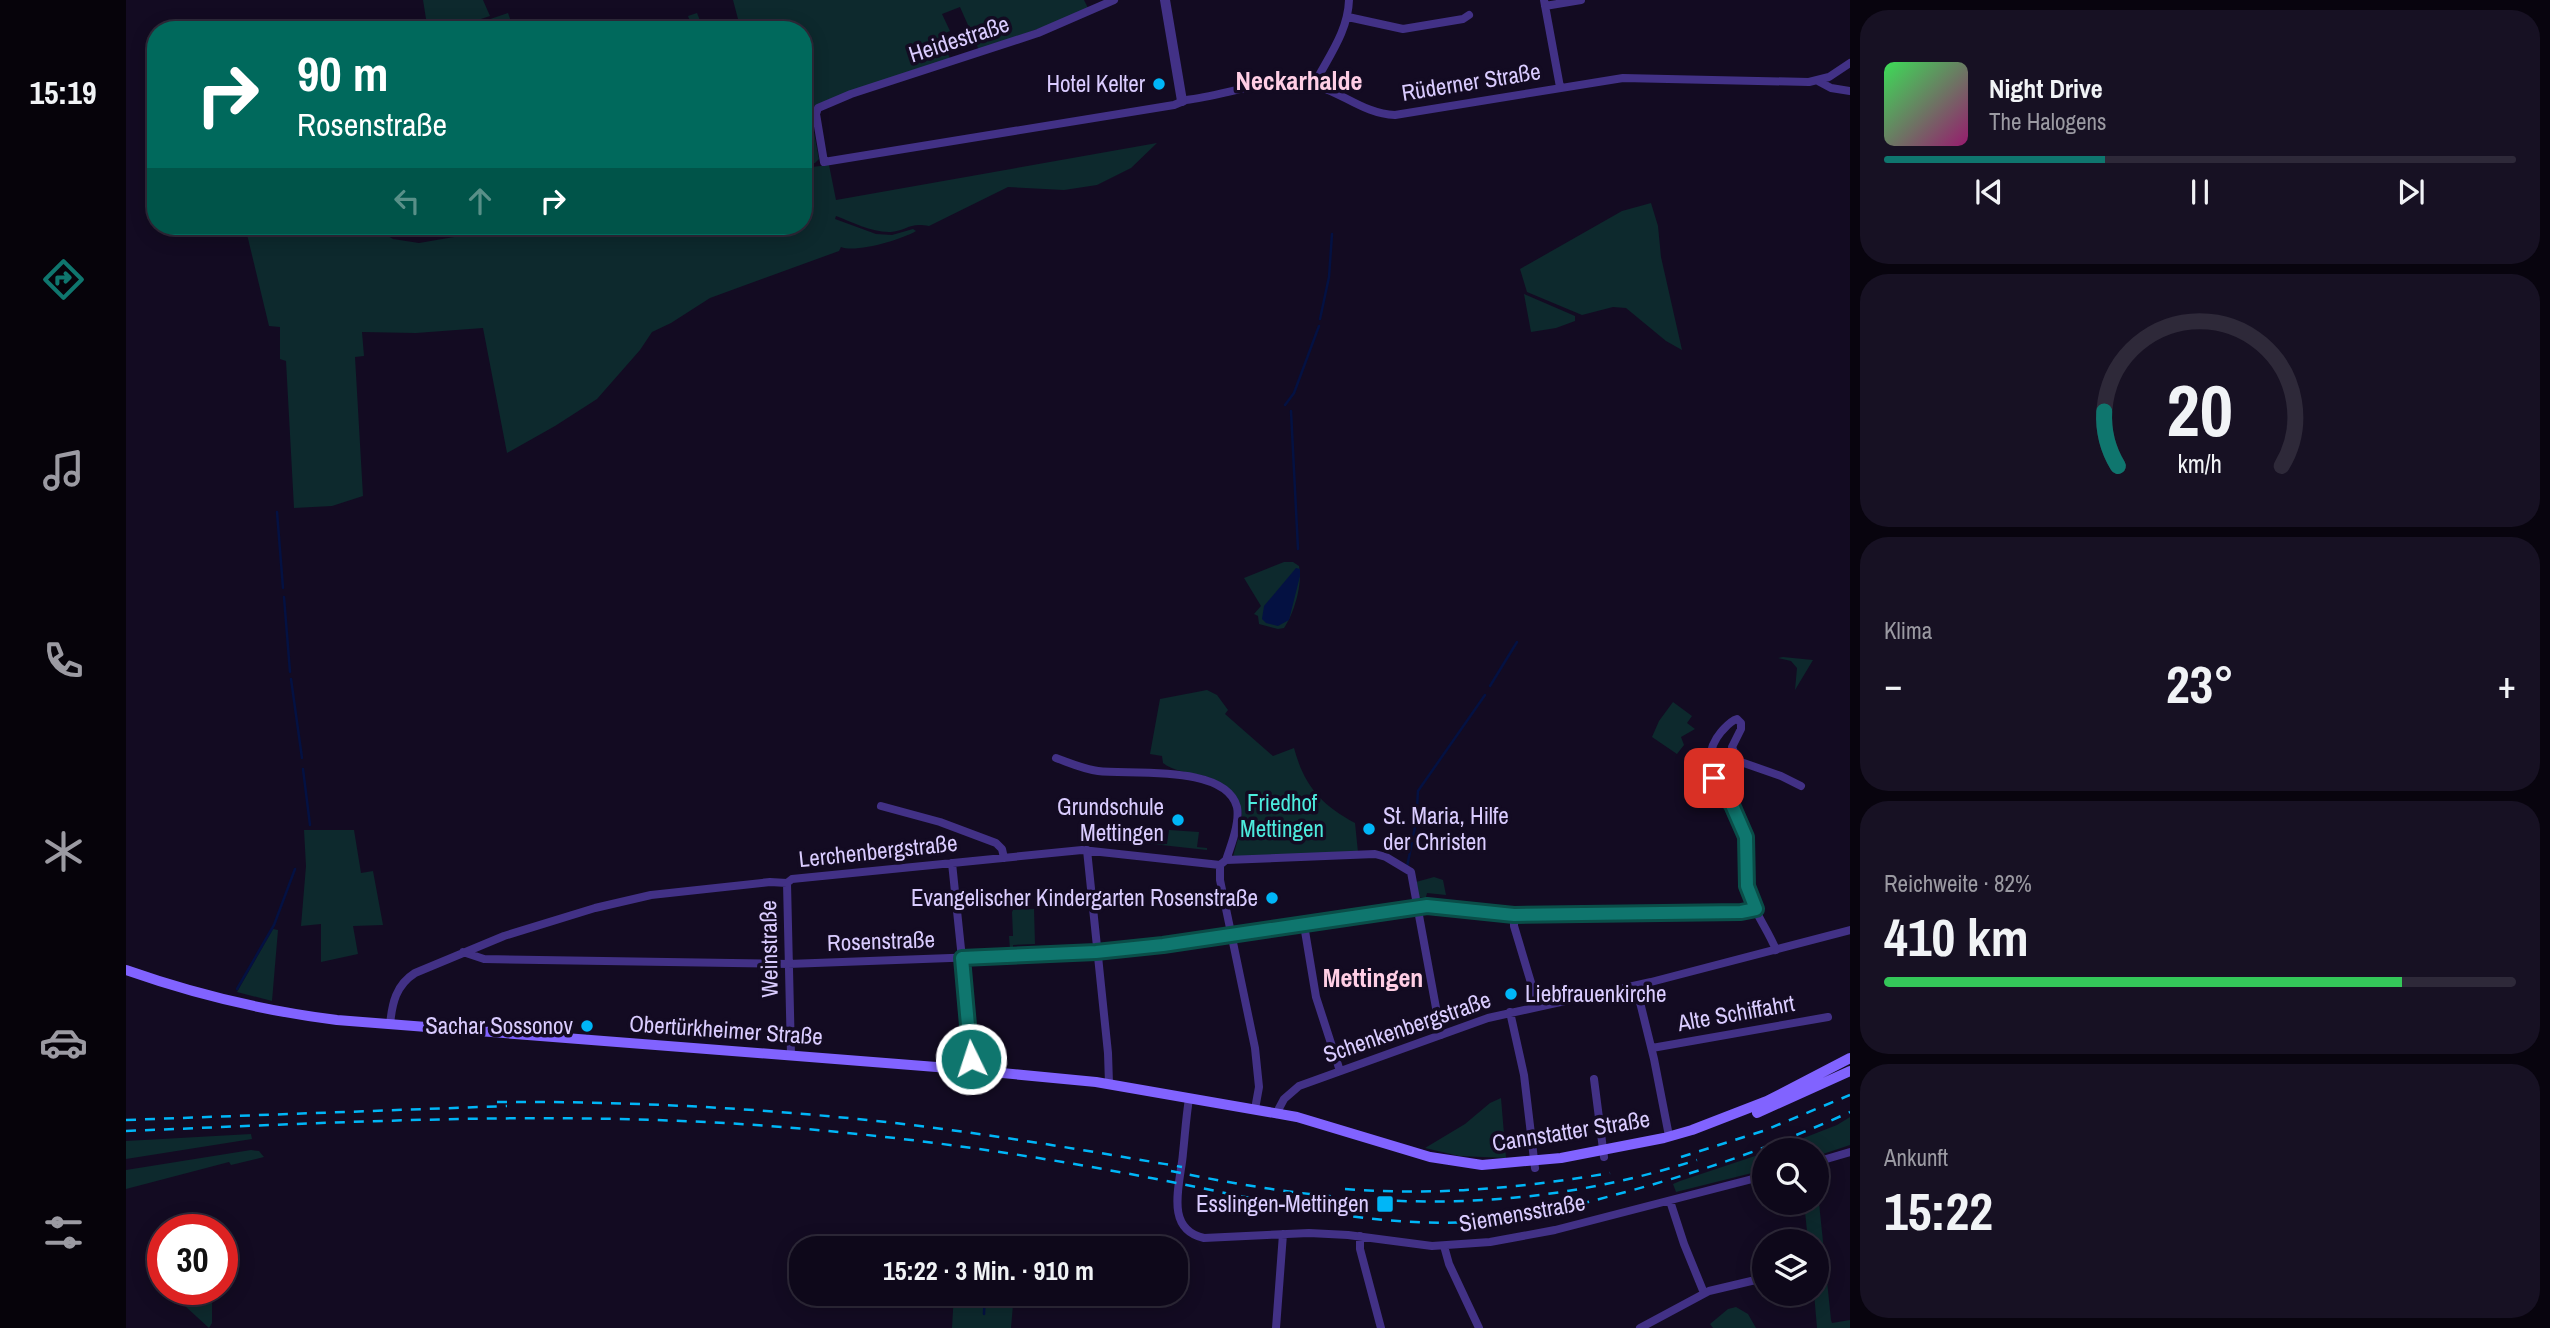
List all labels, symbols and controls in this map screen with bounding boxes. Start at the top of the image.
street label: Heidestraße [905,8,1013,69]
text: 90 m [297,40,389,106]
icon: right [182,49,273,140]
street label: Rüderner Straße [1399,55,1543,108]
district label: Neckarhalde [1236,63,1362,98]
place label: Hotel Kelter [1046,68,1146,99]
text: 15:19 [29,71,97,114]
text: Night Drive [1989,71,2103,106]
marker: Hotel Kelter [1151,76,1167,92]
text: Rosenstraße [297,103,447,146]
text: The Halogens [1989,106,2106,137]
icon: previous [1970,173,2008,211]
icon: pause [2181,173,2219,211]
icon: next [2392,173,2430,211]
icon: left [388,182,426,220]
icon: ahead [461,182,499,220]
icon: right [534,182,572,220]
icon: directions [39,255,88,304]
text: 20 [2167,362,2233,460]
icon: music [39,446,88,495]
text: km/h [2178,447,2222,481]
text: Klima [1884,615,1932,646]
icon: phone [39,636,88,685]
text: 23° [2166,649,2234,719]
text: − [1884,659,1902,710]
text: + [2498,659,2516,710]
pin [1684,748,1744,808]
icon: arrive [1695,759,1733,797]
park label: Friedhof Mettingen [1240,787,1324,844]
place label: Grundschule Mettingen [1057,791,1164,848]
place label: St. Maria, Hilfe der Christen [1383,800,1509,857]
marker: Grundschule Mettingen [1170,812,1186,828]
marker: St. Maria, Hilfe der Christen [1361,821,1377,837]
icon: climate [39,827,88,876]
street label: Lerchenbergstraße [797,827,959,874]
text: Reichweite · 82% [1884,868,2032,899]
place label: Evangelischer Kindergarten Rosenstraße [911,882,1258,913]
marker: Evangelischer Kindergarten Rosenstraße [1264,890,1280,906]
street label: Weinstraße [752,900,785,998]
text: 410 km [1884,902,2029,972]
street label: Rosenstraße [826,923,935,958]
district label: Mettingen [1323,960,1423,995]
place label: Liebfrauenkirche [1525,978,1667,1009]
street label: Schenkenbergstraße [1319,983,1495,1070]
marker: Liebfrauenkirche [1503,986,1519,1002]
street label: Alte Schiffahrt [1674,987,1797,1038]
street label: Obertürkheimer Straße [628,1007,824,1052]
place label: Sachar Sossonov [425,1010,574,1041]
icon: car [39,1018,88,1067]
marker: Sachar Sossonov [579,1018,595,1034]
position arrow [934,1022,1008,1096]
street label: Cannstatter Straße [1490,1103,1652,1158]
map controls [1752,1138,1829,1306]
button: search [1752,1138,1829,1215]
text: Ankunft [1884,1142,1948,1173]
text: 15:22 [1884,1176,1993,1246]
street label: Siemensstraße [1456,1186,1588,1239]
place label: Esslingen-Mettingen [1196,1188,1369,1219]
marker: Esslingen-Mettingen [1375,1194,1395,1214]
icon: filters [39,1208,88,1257]
speed limit sign: 30 [147,1214,238,1305]
button: layers [1752,1229,1829,1306]
text: 15:22 · 3 Min. · 910 m [883,1253,1094,1288]

